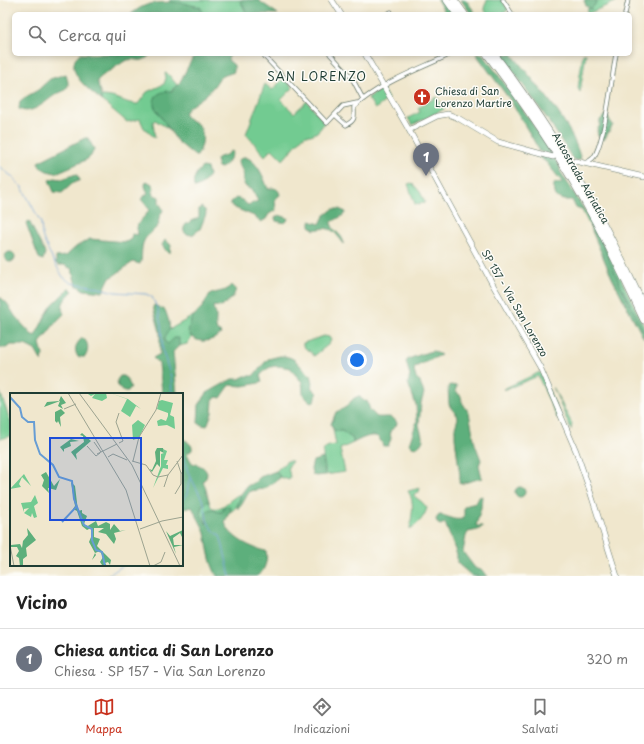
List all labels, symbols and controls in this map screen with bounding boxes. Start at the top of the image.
search box [12,12,632,56]
icon: search [26,23,48,45]
text: Cerca qui [58,23,126,46]
district label: SAN LORENZO [267,67,367,85]
place label: Chiesa di San Lorenzo Martire [435,83,512,110]
church icon: Chiesa di San Lorenzo Martire [412,87,432,107]
street label: Autostrada Adriatica [549,129,614,227]
pin: 1 [413,143,439,176]
street label: SP 157 - Via San Lorenzo [479,246,552,359]
your location [347,350,367,370]
inset map [10,393,183,566]
text: Vicino [16,589,67,615]
text: Chiesa antica di San Lorenzo [54,638,274,661]
text: 1 [26,649,32,668]
text: 320 m [586,649,628,668]
text: Chiesa · SP 157 - Via San Lorenzo [54,661,265,680]
tab: Mappa [86,696,122,737]
tab: Indicazioni [293,696,350,737]
tab: Salvati [521,696,558,737]

